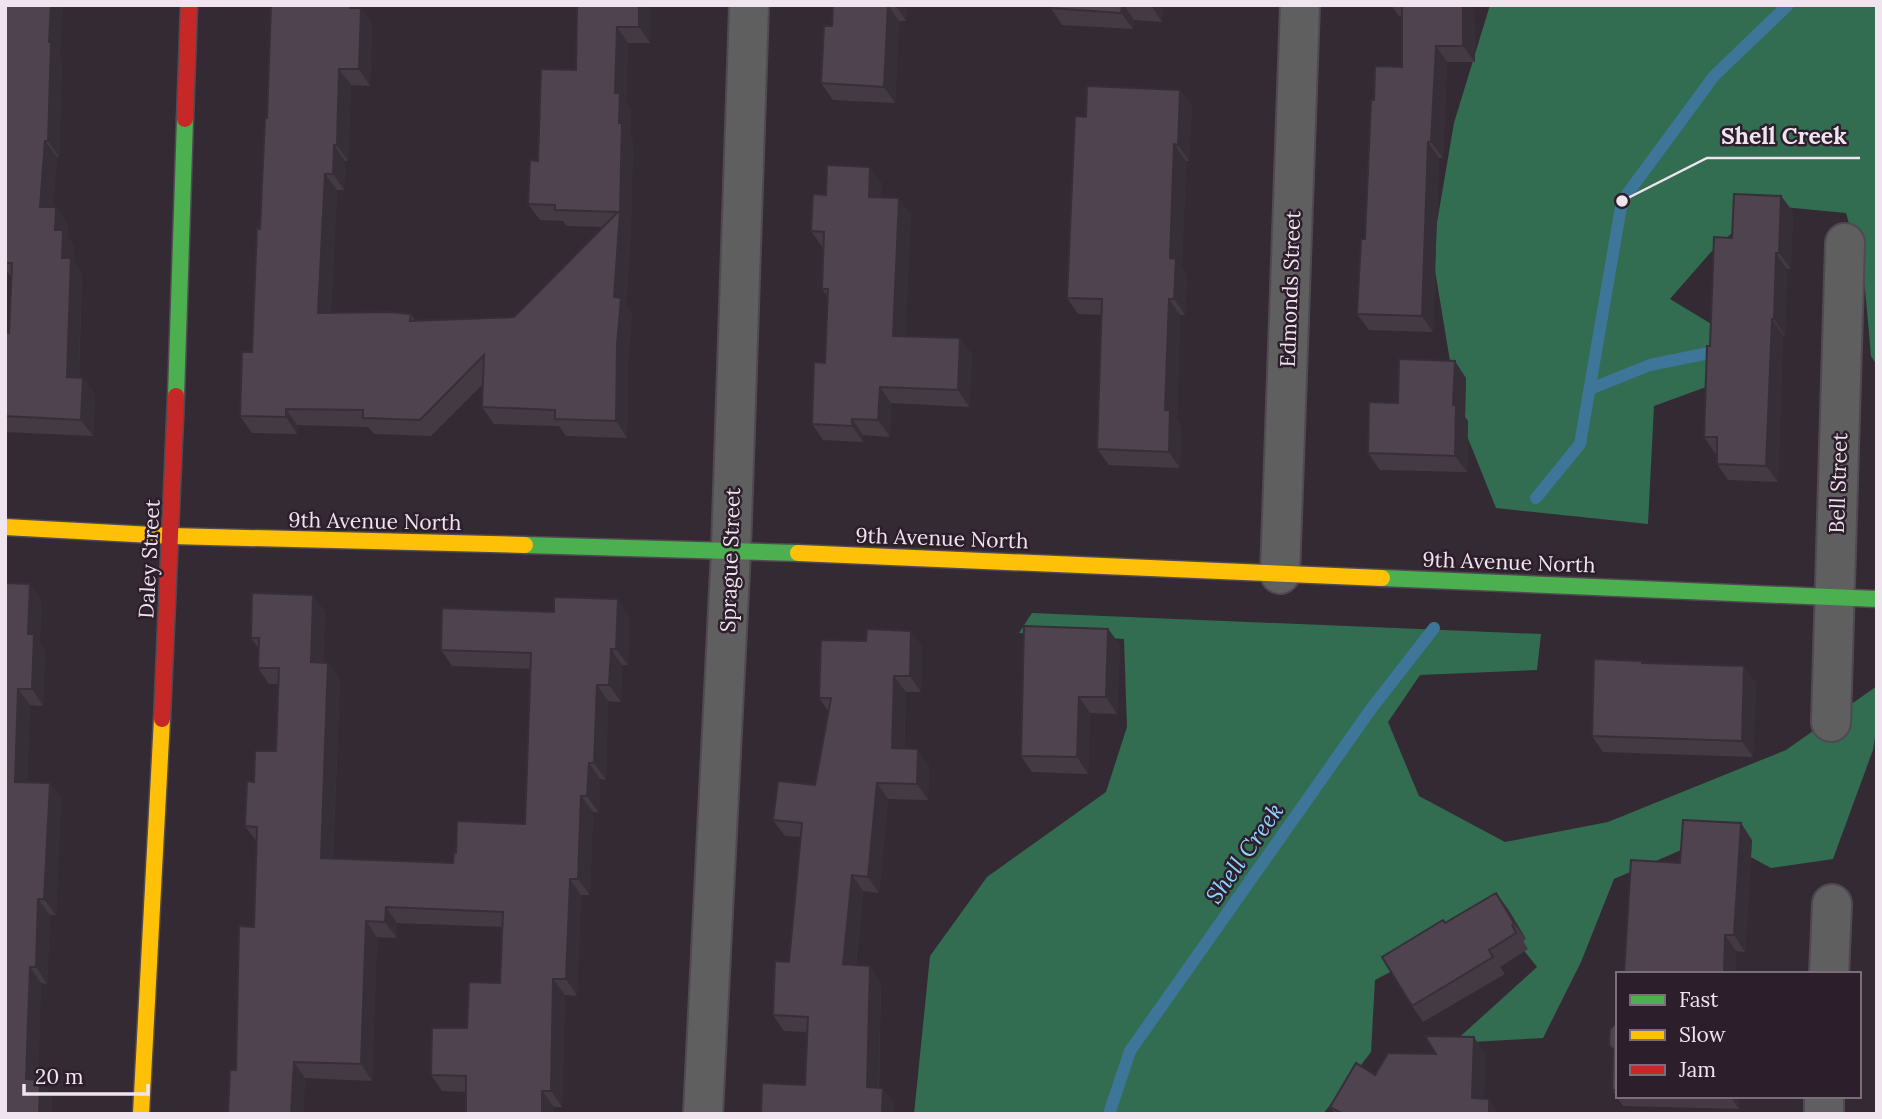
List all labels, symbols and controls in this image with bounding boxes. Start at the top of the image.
callout: Shell Creek [1707,114,1860,158]
text: Shell Creek [1721,121,1847,150]
street label: Edmonds Street [1274,209,1306,368]
street label: Bell Street [1823,431,1853,534]
street label: Sprague Street [714,486,746,633]
street label: Daley Street [132,498,166,619]
street label: 9th Avenue North [288,506,462,536]
street label: 9th Avenue North [855,521,1029,555]
street label: 9th Avenue North [1422,545,1596,579]
water label: Shell Creek [1199,797,1289,909]
legend [1616,972,1861,1098]
text: Fast [1679,986,1719,1013]
text: Slow [1679,1021,1726,1048]
scale bar [24,1052,149,1096]
text: Jam [1678,1056,1716,1083]
text: 20 m [35,1063,84,1090]

